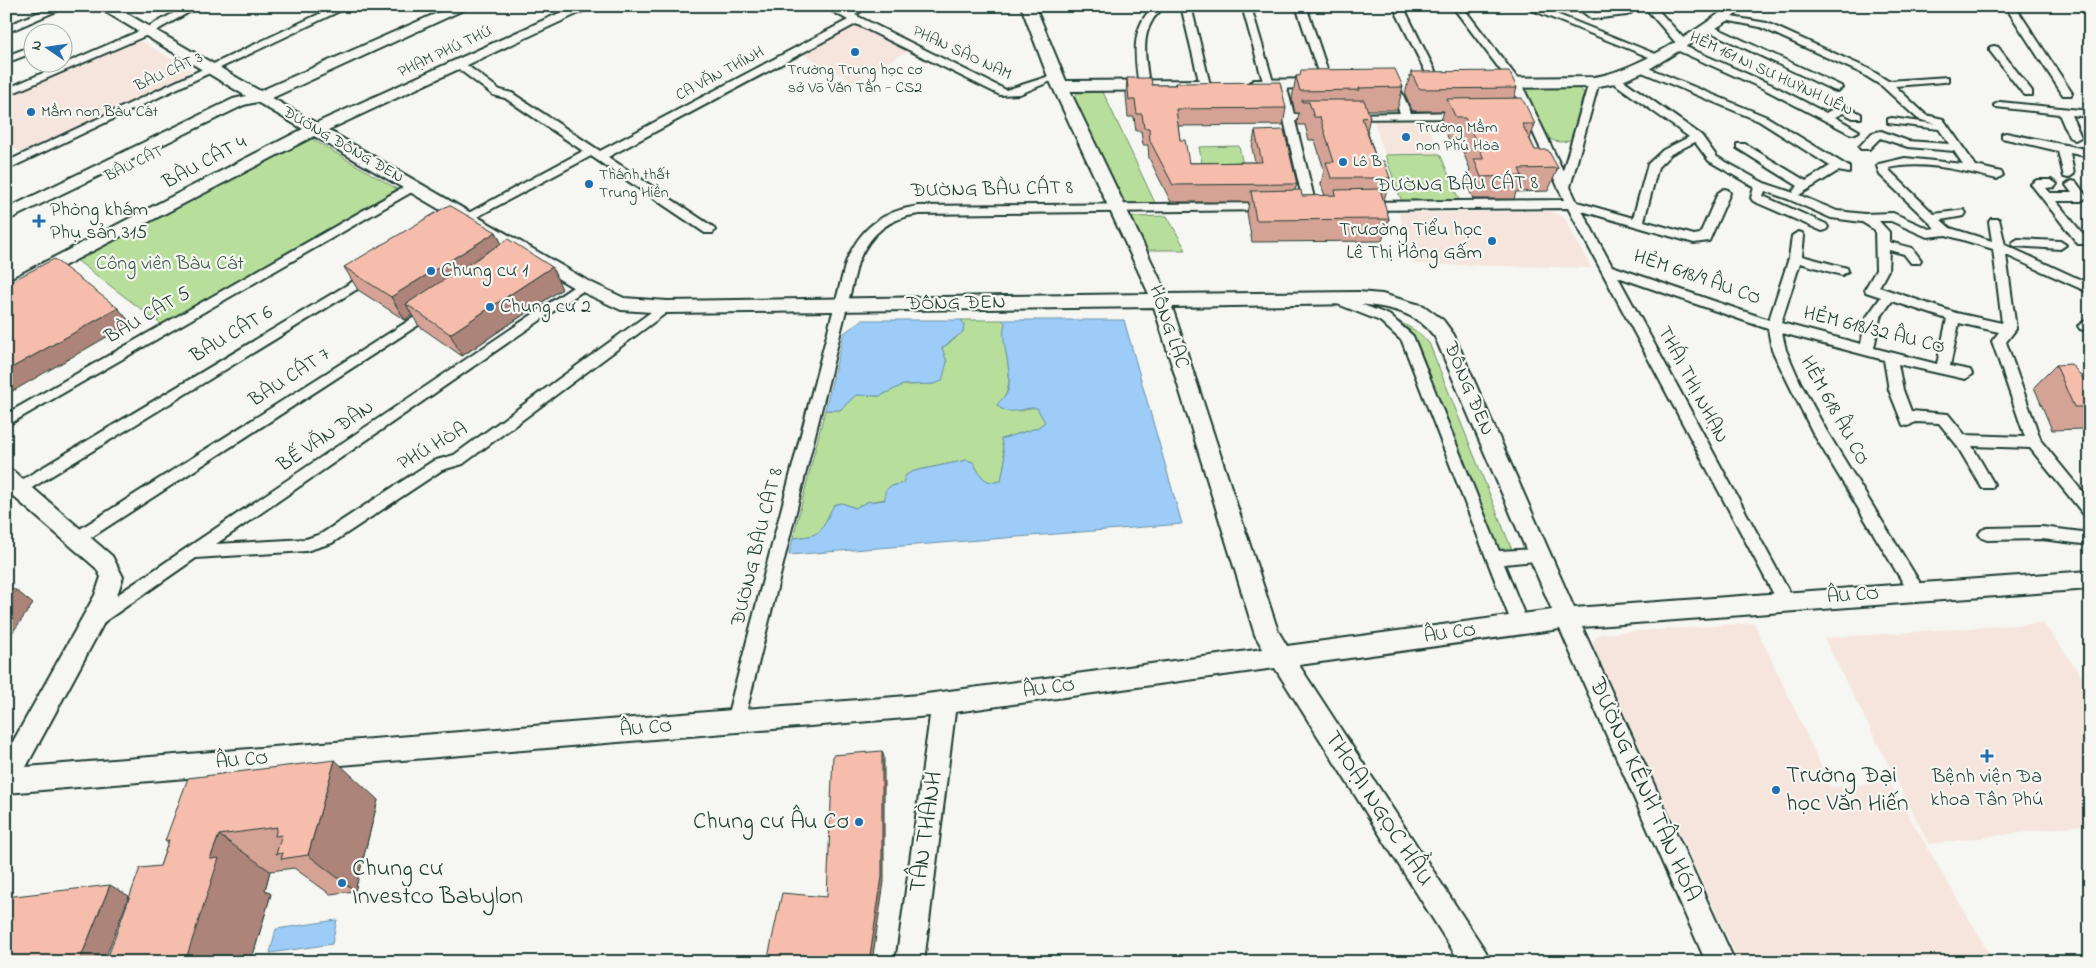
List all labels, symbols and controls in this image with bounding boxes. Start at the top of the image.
street label: PHAN SÀO NAM [908,19,1016,87]
street label: PHẠM PHÚ THỨ [394,20,496,84]
north arrow [22,22,72,72]
street label: HẺM 161 NI SƯ HUỲNH LIÊN [1685,26,1857,122]
text: N [26,38,48,52]
street label: CA VĂN THỈNH [671,41,769,107]
street label: BÀU CÁT 3 [130,46,207,99]
marker: Trường Trung học cơ sở Võ Văn Tần - CS2 [849,46,861,58]
place label: Trường Trung học cơ sở Võ Văn Tần - CS2 [787,58,923,100]
place label: Mầm non Bàu Cát [41,100,159,124]
street label: ĐƯỜNG ĐỒNG ĐEN [277,100,408,190]
marker: Mầm non Bàu Cát [25,106,37,118]
place label: Trường Mầm non Phú Hòa [1416,116,1499,158]
street label: BÀU CÁT 4 [157,129,252,198]
marker: Trường Mầm non Phú Hòa [1400,131,1412,143]
street label: BÀU CÁT [100,140,167,189]
place label: Lô B [1353,150,1382,174]
marker: Lô B [1337,156,1349,168]
place label: Thánh thất Trung Hiền [599,163,671,205]
street label: ĐƯỜNG BÀU CÁT 8 [1375,169,1538,201]
street label: ĐƯỜNG BÀU CÁT 8 [910,174,1073,206]
marker: Thánh thất Trung Hiền [583,178,595,190]
place label: Phòng khám Phụ sản 315 [50,196,148,248]
marker: Phòng khám Phụ sản 315 [32,214,46,228]
place label: Trươờng Tiểu học Lê Thị Hồng Gấm [1339,216,1482,269]
marker: Trươờng Tiểu học Lê Thị Hồng Gấm [1486,235,1498,247]
street label: HẺM 618/9 ÂU CƠ [1629,243,1765,313]
park label: Công viên Bàu Cát [96,250,244,280]
place label: Chung cư 1 [441,257,528,287]
marker: Chung cư 1 [425,265,437,277]
street label: BÀU CÁT 5 [99,280,196,353]
street label: HỒNG LẠC [1140,281,1196,373]
street label: ĐỒNG ĐEN [905,289,1006,319]
place label: Chung cư 2 [500,293,591,323]
street label: BÀU CÁT 6 [184,299,279,372]
street label: HẺM 618/32 ÂU CƠ [1800,299,1948,363]
marker: Chung cư 2 [484,301,496,313]
street label: THÁI THỊ NHẠN [1649,321,1735,449]
street label: ĐỒNG ĐEN [1435,337,1501,440]
street label: BÀU CÁT 7 [243,341,336,416]
street label: HẺM 618 ÂU CƠ [1792,351,1876,471]
street label: BẾ VĂN ĐÀN [271,394,380,481]
street label: PHÚ HÒA [393,415,473,479]
street label: ĐƯỜNG BÀU CÁT 8 [724,465,792,630]
street label: ÂU CƠ [1826,580,1880,612]
street label: ÂU CƠ [1422,616,1478,652]
street label: ÂU CƠ [1021,671,1077,707]
street label: ĐƯỜNG KÊNH TÂN HÓA [1578,671,1710,908]
street label: ÂU CƠ [619,712,673,746]
street label: THOẠI NGỌC HẦU [1315,722,1445,894]
street label: ÂU CƠ [215,744,269,778]
marker: Bệnh viện Đa khoa Tân Phú [1980,749,1994,763]
place label: Trường Đại học Văn Hiến [1786,759,1909,822]
place label: Bệnh viện Đa khoa Tân Phú [1931,763,2043,815]
street label: TÂN THÀNH [900,769,953,895]
marker: Trường Đại học Văn Hiến [1770,784,1782,796]
place label: Chung cư Âu Cơ [693,804,849,840]
marker: Chung cư Âu Cơ [853,816,865,828]
place label: Chung cư Investco Babylon [352,852,523,916]
marker: Chung cư Investco Babylon [336,877,348,889]

